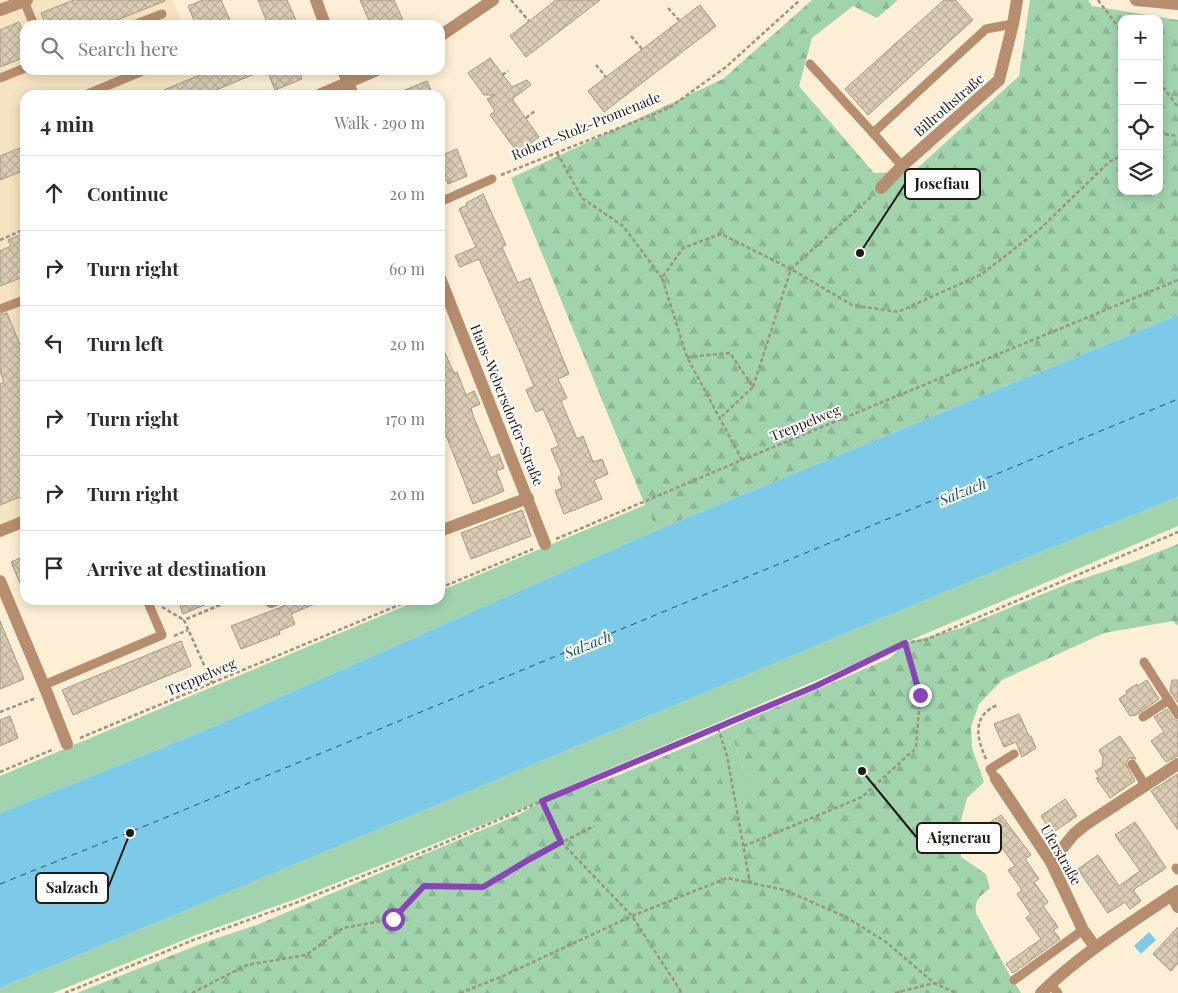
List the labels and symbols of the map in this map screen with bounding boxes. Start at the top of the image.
street label: Billrothstraße [910,69,988,140]
street label: Robert-Stolz-Promenade [508,87,663,164]
callout: Josefiau [905,169,980,199]
text: Josefiau [914,173,969,193]
street label: Hans-Webersdorfer-Straße [466,321,549,488]
street label: Treppelweg [767,400,843,445]
water label: Salzach [935,473,989,510]
water label: Salzach [560,626,614,663]
street label: Treppelweg [163,653,239,700]
route end [909,684,932,707]
street label: Uferstraße [1036,821,1086,888]
callout: Aignerau [917,823,1001,853]
text: Aignerau [926,827,991,847]
callout: Salzach [36,873,108,903]
text: Salzach [46,877,98,897]
route start [382,908,405,931]

